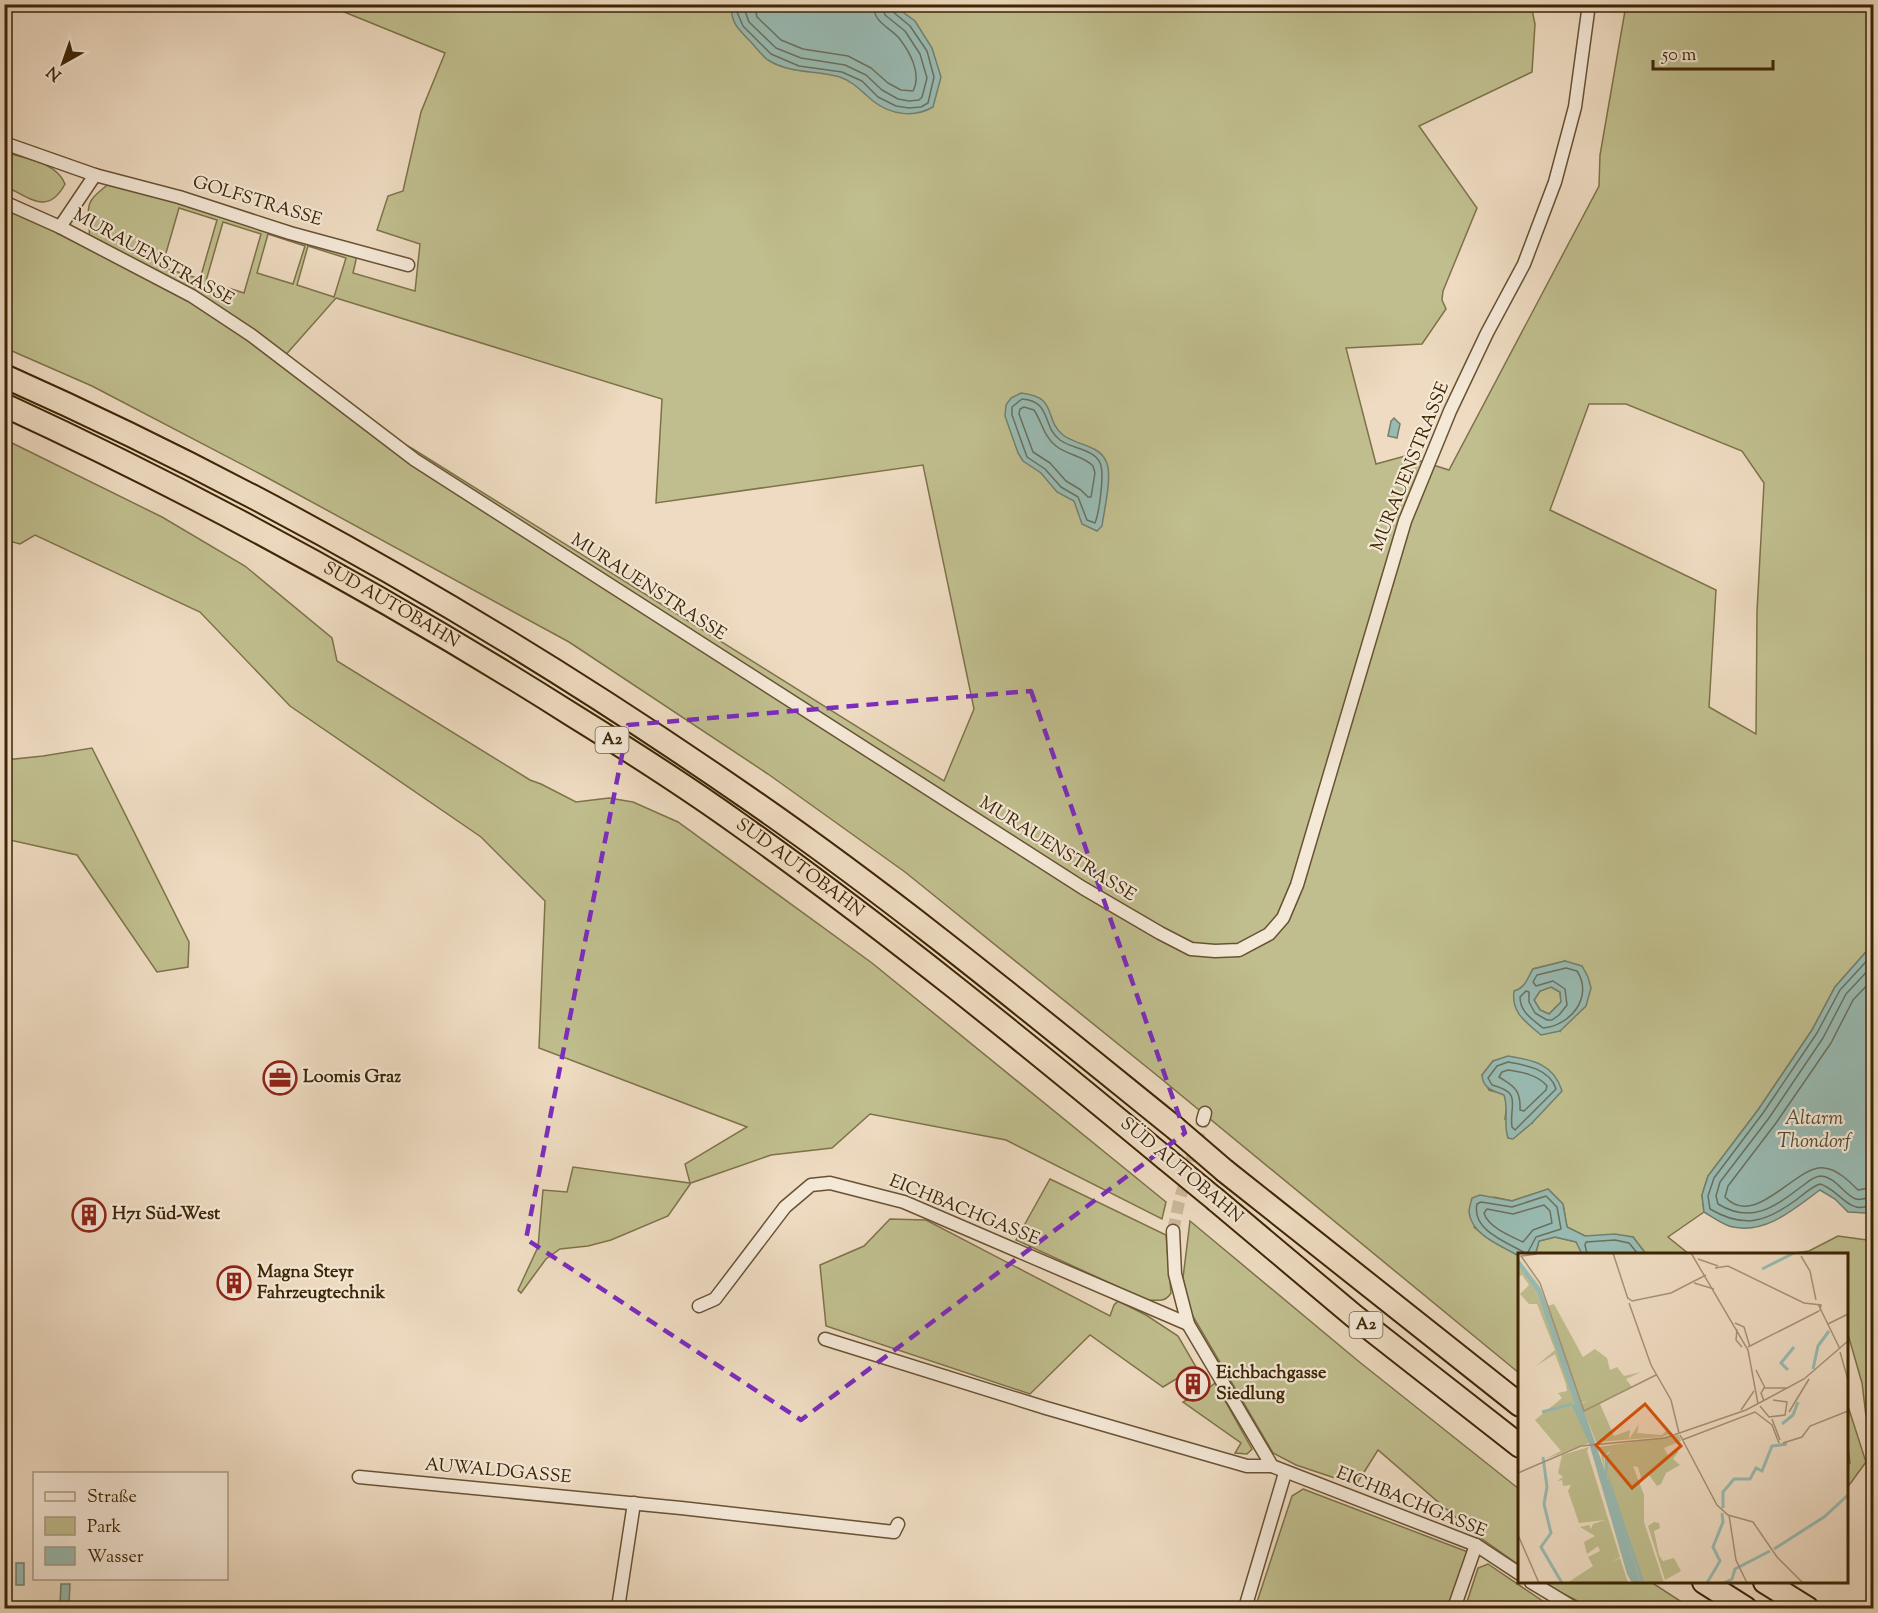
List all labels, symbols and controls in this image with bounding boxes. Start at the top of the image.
north arrow [33,33,93,93]
scale bar [1653,33,1773,71]
text: 50 m [1661,43,1697,69]
text: N [43,60,67,85]
street label: GOLFSTRASSE [189,170,325,234]
street label: MURAUENSTRASSE [68,203,238,313]
street label: MURAUENSTRASSE [1365,378,1457,556]
street label: MURAUENSTRASSE [565,528,731,648]
street label: SÜD AUTOBAHN [318,556,464,655]
road number: A2 [596,727,628,753]
street label: MURAUENSTRASSE [974,791,1141,909]
street label: SÜD AUTOBAHN [730,813,869,925]
office icon: Loomis Graz [262,1060,298,1096]
place label: Loomis Graz [303,1065,401,1091]
water label: Altarm Thondorf [1777,1105,1853,1157]
street label: SÜD AUTOBAHN [1114,1112,1248,1230]
street label: EICHBACHGASSE [885,1169,1043,1253]
building icon: H71 Süd-West [71,1197,107,1233]
place label: H71 Süd-West [112,1202,221,1228]
inset map [1518,1253,1848,1583]
place label: Magna Steyr Fahrzeugtechnik [257,1260,385,1307]
building icon: Magna Steyr Fahrzeugtechnik [216,1265,252,1301]
road number: A2 [1350,1312,1382,1338]
place label: Eichbachgasse Siedlung [1216,1361,1327,1408]
building icon: Eichbachgasse Siedlung [1175,1366,1211,1402]
street label: AUWALDGASSE [424,1453,572,1491]
street label: EICHBACHGASSE [1332,1461,1490,1545]
legend [33,1472,228,1580]
text: Straße [87,1485,137,1511]
text: Park [87,1515,122,1541]
text: Wasser [87,1545,144,1571]

